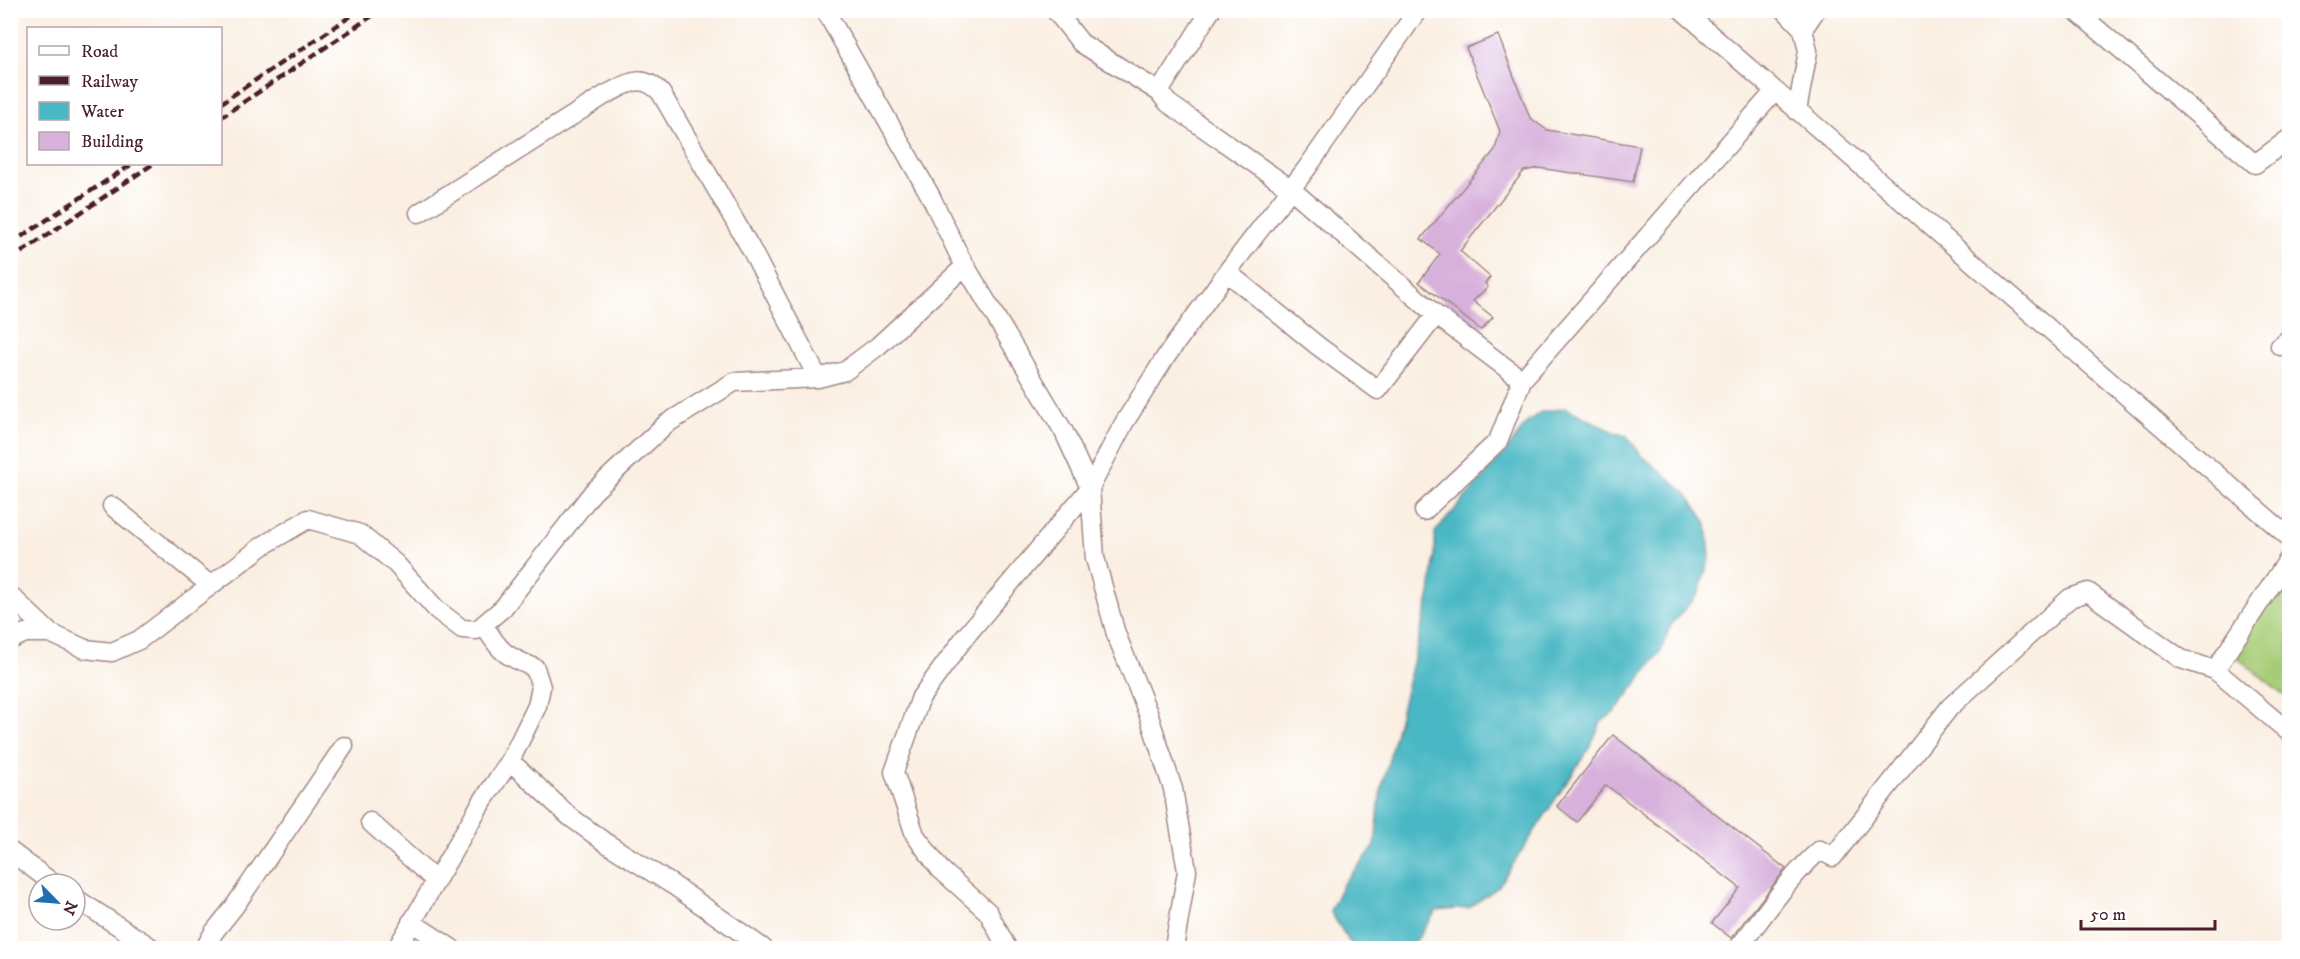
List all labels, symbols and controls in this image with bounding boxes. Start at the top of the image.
legend [27,27,222,165]
text: Road [81,41,118,63]
text: Railway [81,71,139,93]
text: Water [80,101,124,123]
text: Building [81,131,143,153]
north arrow [27,872,87,932]
scale bar [2081,893,2214,931]
text: N [58,898,82,918]
text: 50 m [2090,904,2126,926]

